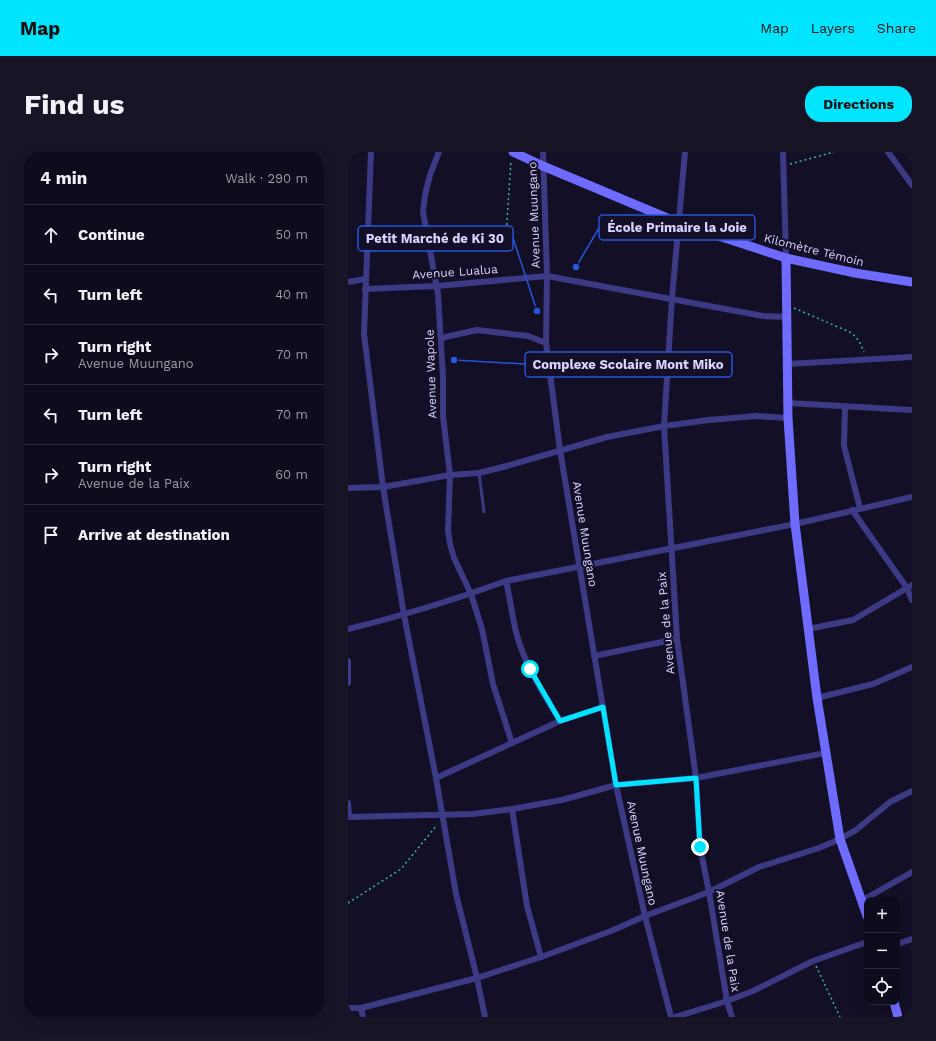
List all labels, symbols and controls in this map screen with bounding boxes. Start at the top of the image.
text: Map [20,17,60,40]
text: Map [760,20,789,36]
text: Layers [811,20,855,36]
text: Share [877,20,916,36]
button: Directions [805,86,912,122]
text: Find us [24,88,124,121]
street label: Avenue Muungano [525,161,543,269]
text: 4 min [40,168,87,188]
text: Walk · 290 m [225,171,308,186]
callout: École Primaire la Joie [599,215,755,240]
text: École Primaire la Joie [607,219,747,235]
icon: ahead [40,224,62,246]
text: Continue [78,226,145,244]
callout: Petit Marché de Ki 30 [358,226,513,251]
text: 50 m [276,227,308,242]
text: Petit Marché de Ki 30 [366,231,504,246]
street label: Kilomètre Témoin [763,231,865,269]
street label: Avenue Lualua [412,262,498,282]
icon: left [40,284,62,306]
text: Turn left [78,286,142,304]
text: 40 m [275,287,308,302]
street label: Avenue Wapole [422,329,440,419]
text: Turn right [78,338,151,356]
icon: right [40,344,62,366]
text: 70 m [276,347,308,362]
callout: Complexe Scolaire Mont Miko [525,352,732,377]
text: Avenue Muungano [78,356,194,371]
text: Complexe Scolaire Mont Miko [532,357,724,372]
icon: left [40,404,62,426]
text: Turn left [78,406,142,424]
text: 70 m [276,407,308,422]
text: Turn right [78,458,151,476]
icon: right [40,464,62,486]
text: 60 m [275,467,308,482]
text: Avenue de la Paix [78,476,190,491]
street label: Avenue Muungano [570,480,600,588]
icon: arrive [40,524,62,546]
text: Arrive at destination [78,526,230,544]
street label: Avenue de la Paix [655,571,677,675]
route start [521,660,539,678]
street label: Avenue Muungano [624,799,660,907]
route end [691,838,709,856]
street label: Avenue de la Paix [713,889,743,993]
map controls [864,897,900,1005]
button: + [864,897,900,933]
button: − [864,933,900,969]
button: locate [864,969,900,1005]

